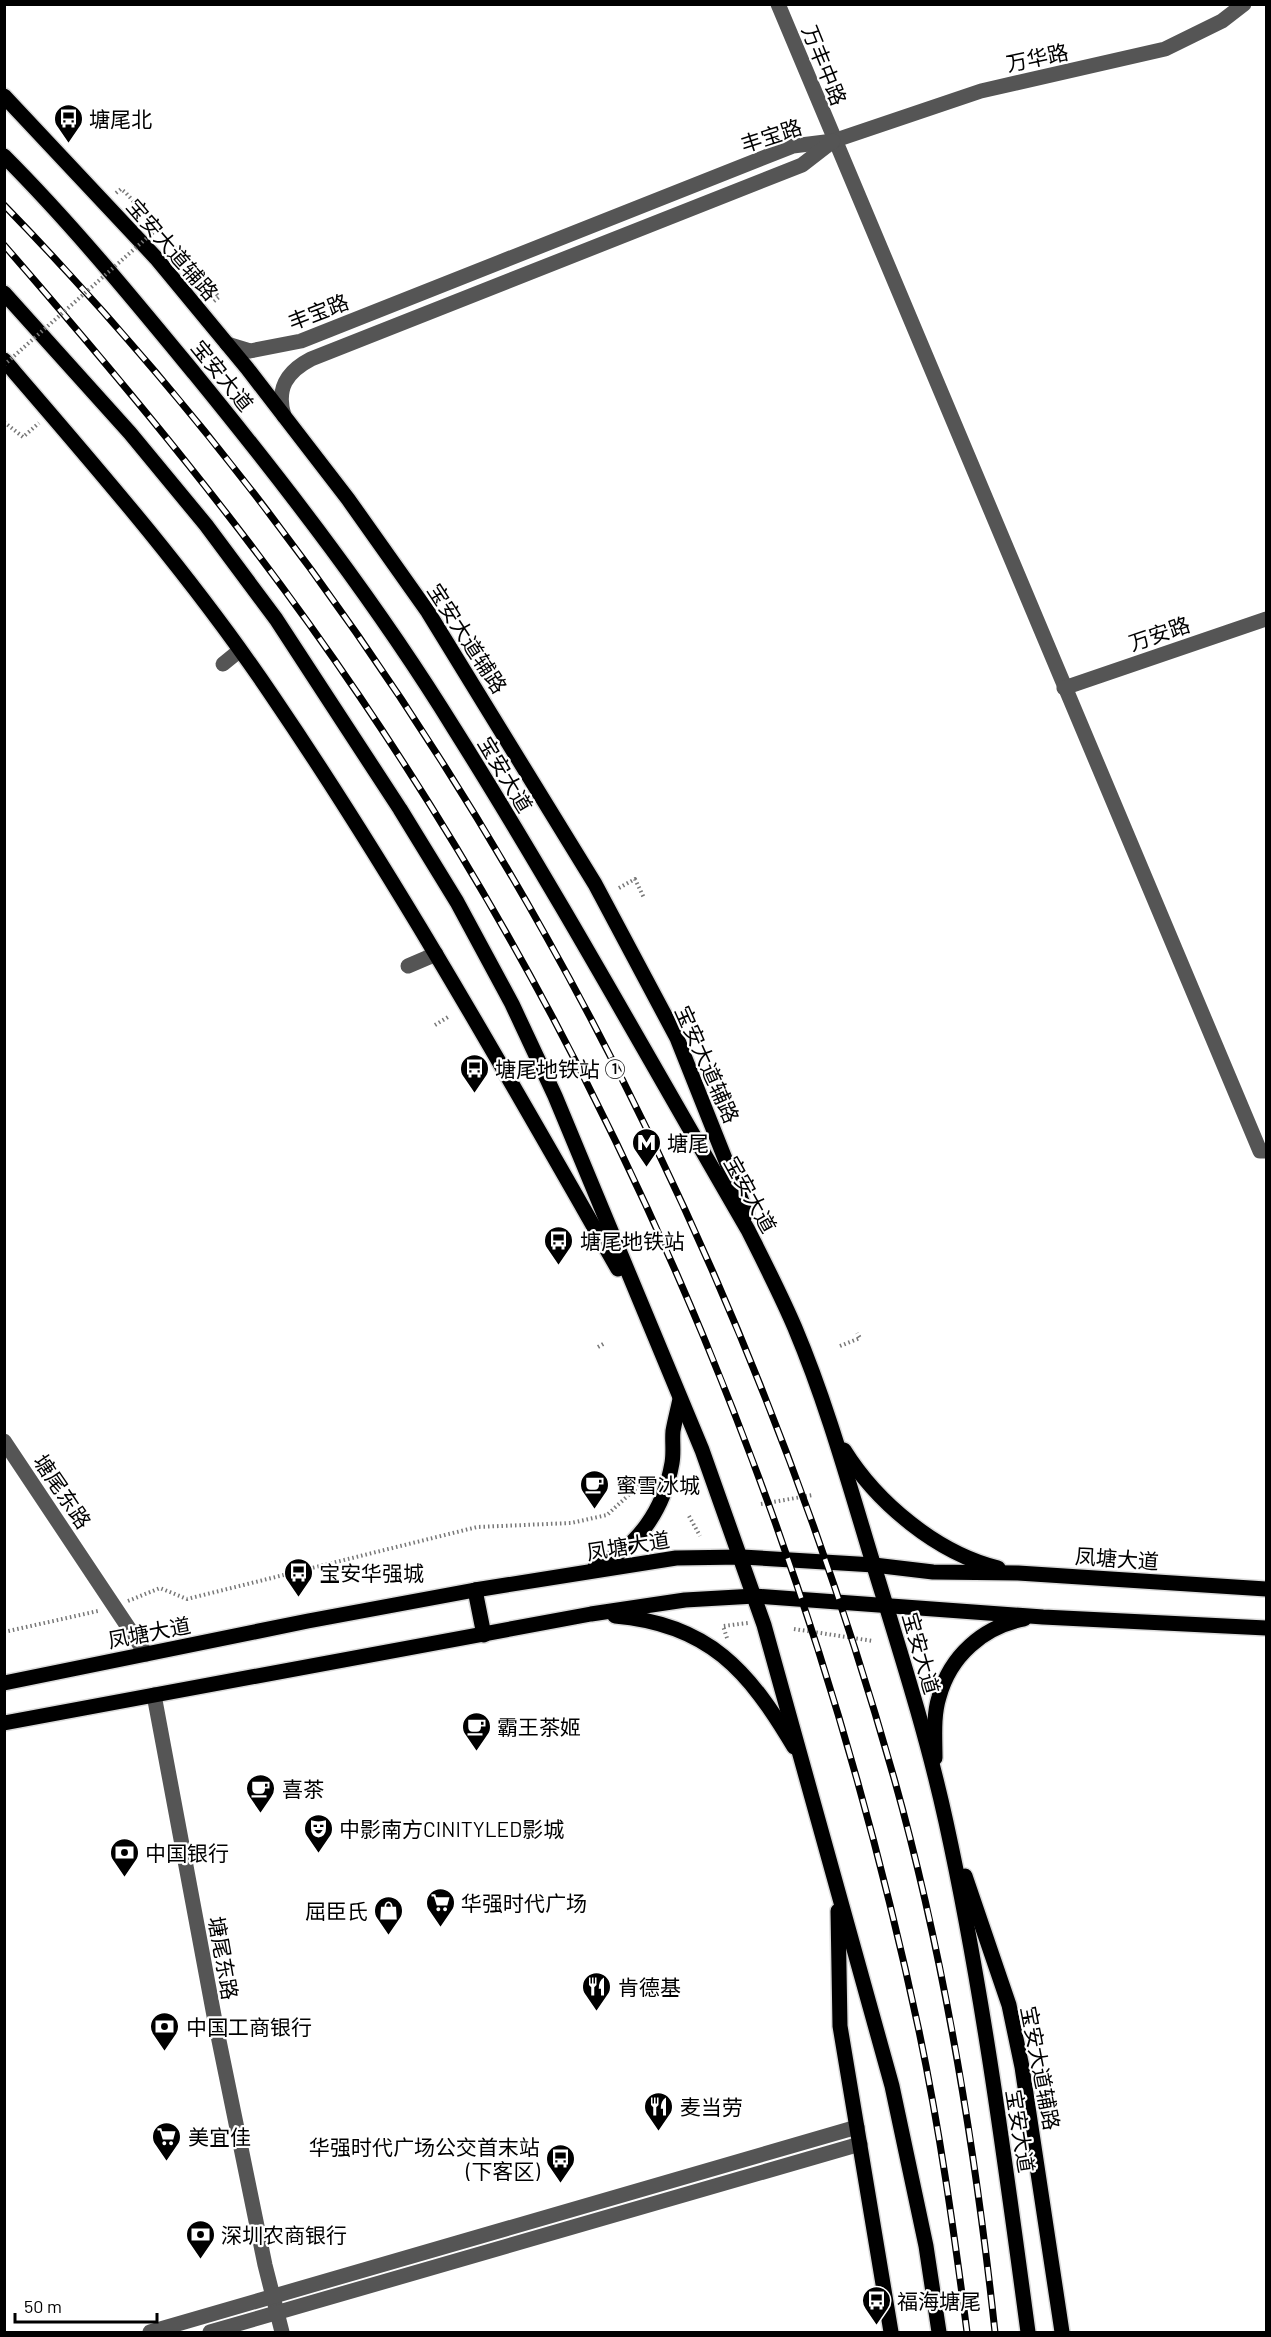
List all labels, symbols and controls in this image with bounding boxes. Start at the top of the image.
street label: 万丰中路 [798,21,852,109]
street label: 万华路 [1004,38,1070,76]
bus stop icon: 塘尾北 [52,102,84,144]
place label: 塘尾北 [89,106,152,131]
street label: 丰宝路 [737,113,805,157]
street label: 宝安大道辅路 [122,193,224,305]
street label: 丰宝路 [284,288,352,334]
street label: 宝安大道 [187,334,259,416]
street label: 宝安大道辅路 [423,578,513,698]
street label: 万安路 [1125,611,1193,655]
street label: 宝安大道 [474,732,538,816]
street label: 宝安大道辅路 [671,1001,745,1127]
bus stop icon: 塘尾地铁站 ① [458,1052,490,1094]
place label: 塘尾地铁站 ① [495,1056,625,1081]
metro station icon: 塘尾 [630,1126,662,1168]
place label: 塘尾 [667,1130,709,1155]
street label: 宝安大道 [720,1151,782,1237]
bus stop icon: 塘尾地铁站 [543,1224,575,1266]
place label: 塘尾地铁站 [580,1228,685,1253]
street label: 塘尾东路 [29,1449,97,1533]
cafe icon: 蜜雪冰城 [579,1468,611,1510]
place label: 蜜雪冰城 [616,1472,700,1497]
street label: 凤塘大道 [585,1526,671,1564]
street label: 凤塘大道 [1074,1543,1160,1573]
bus stop icon: 宝安华强城 [282,1556,314,1598]
place label: 宝安华强城 [319,1560,424,1585]
street label: 宝安大道 [898,1609,946,1697]
street label: 凤塘大道 [105,1612,193,1652]
cafe icon: 霸王茶姬 [460,1710,492,1752]
place label: 霸王茶姬 [497,1714,581,1739]
cafe icon: 喜茶 [245,1772,277,1814]
place label: 喜茶 [282,1776,324,1801]
theatre icon: 中影南方CINITYLED影城 [302,1812,334,1854]
place label: 中影南方CINITYLED影城 [339,1816,564,1841]
bank icon: 中国银行 [108,1836,140,1878]
place label: 中国银行 [145,1840,229,1865]
supermarket icon: 华强时代广场 [424,1886,456,1928]
place label: 华强时代广场 [461,1890,587,1915]
shop icon: 屈臣氏 [373,1894,405,1936]
place label: 屈臣氏 [305,1898,368,1923]
street label: 塘尾东路 [204,1914,244,2002]
restaurant icon: 肯德基 [581,1970,613,2012]
place label: 肯德基 [618,1974,681,1999]
street label: 宝安大道辅路 [1017,2004,1065,2132]
bank icon: 中国工商银行 [149,2010,181,2052]
place label: 中国工商银行 [186,2014,312,2039]
street label: 宝安大道 [1002,2088,1040,2174]
restaurant icon: 麦当劳 [643,2090,675,2132]
place label: 麦当劳 [680,2094,743,2119]
supermarket icon: 美宜佳 [151,2120,183,2162]
place label: 美宜佳 [188,2124,251,2149]
place label: 华强时代广场公交首末站 (下客区) [309,2134,541,2183]
bus stop icon: 华强时代广场公交首末站 (下客区) [545,2142,577,2184]
bank icon: 深圳农商银行 [184,2218,216,2260]
place label: 深圳农商银行 [221,2222,347,2247]
bus stop icon: 福海塘尾 [860,2284,892,2326]
scale bar [15,2286,158,2324]
place label: 福海塘尾 [897,2288,981,2313]
text: 50 m [24,2295,62,2317]

